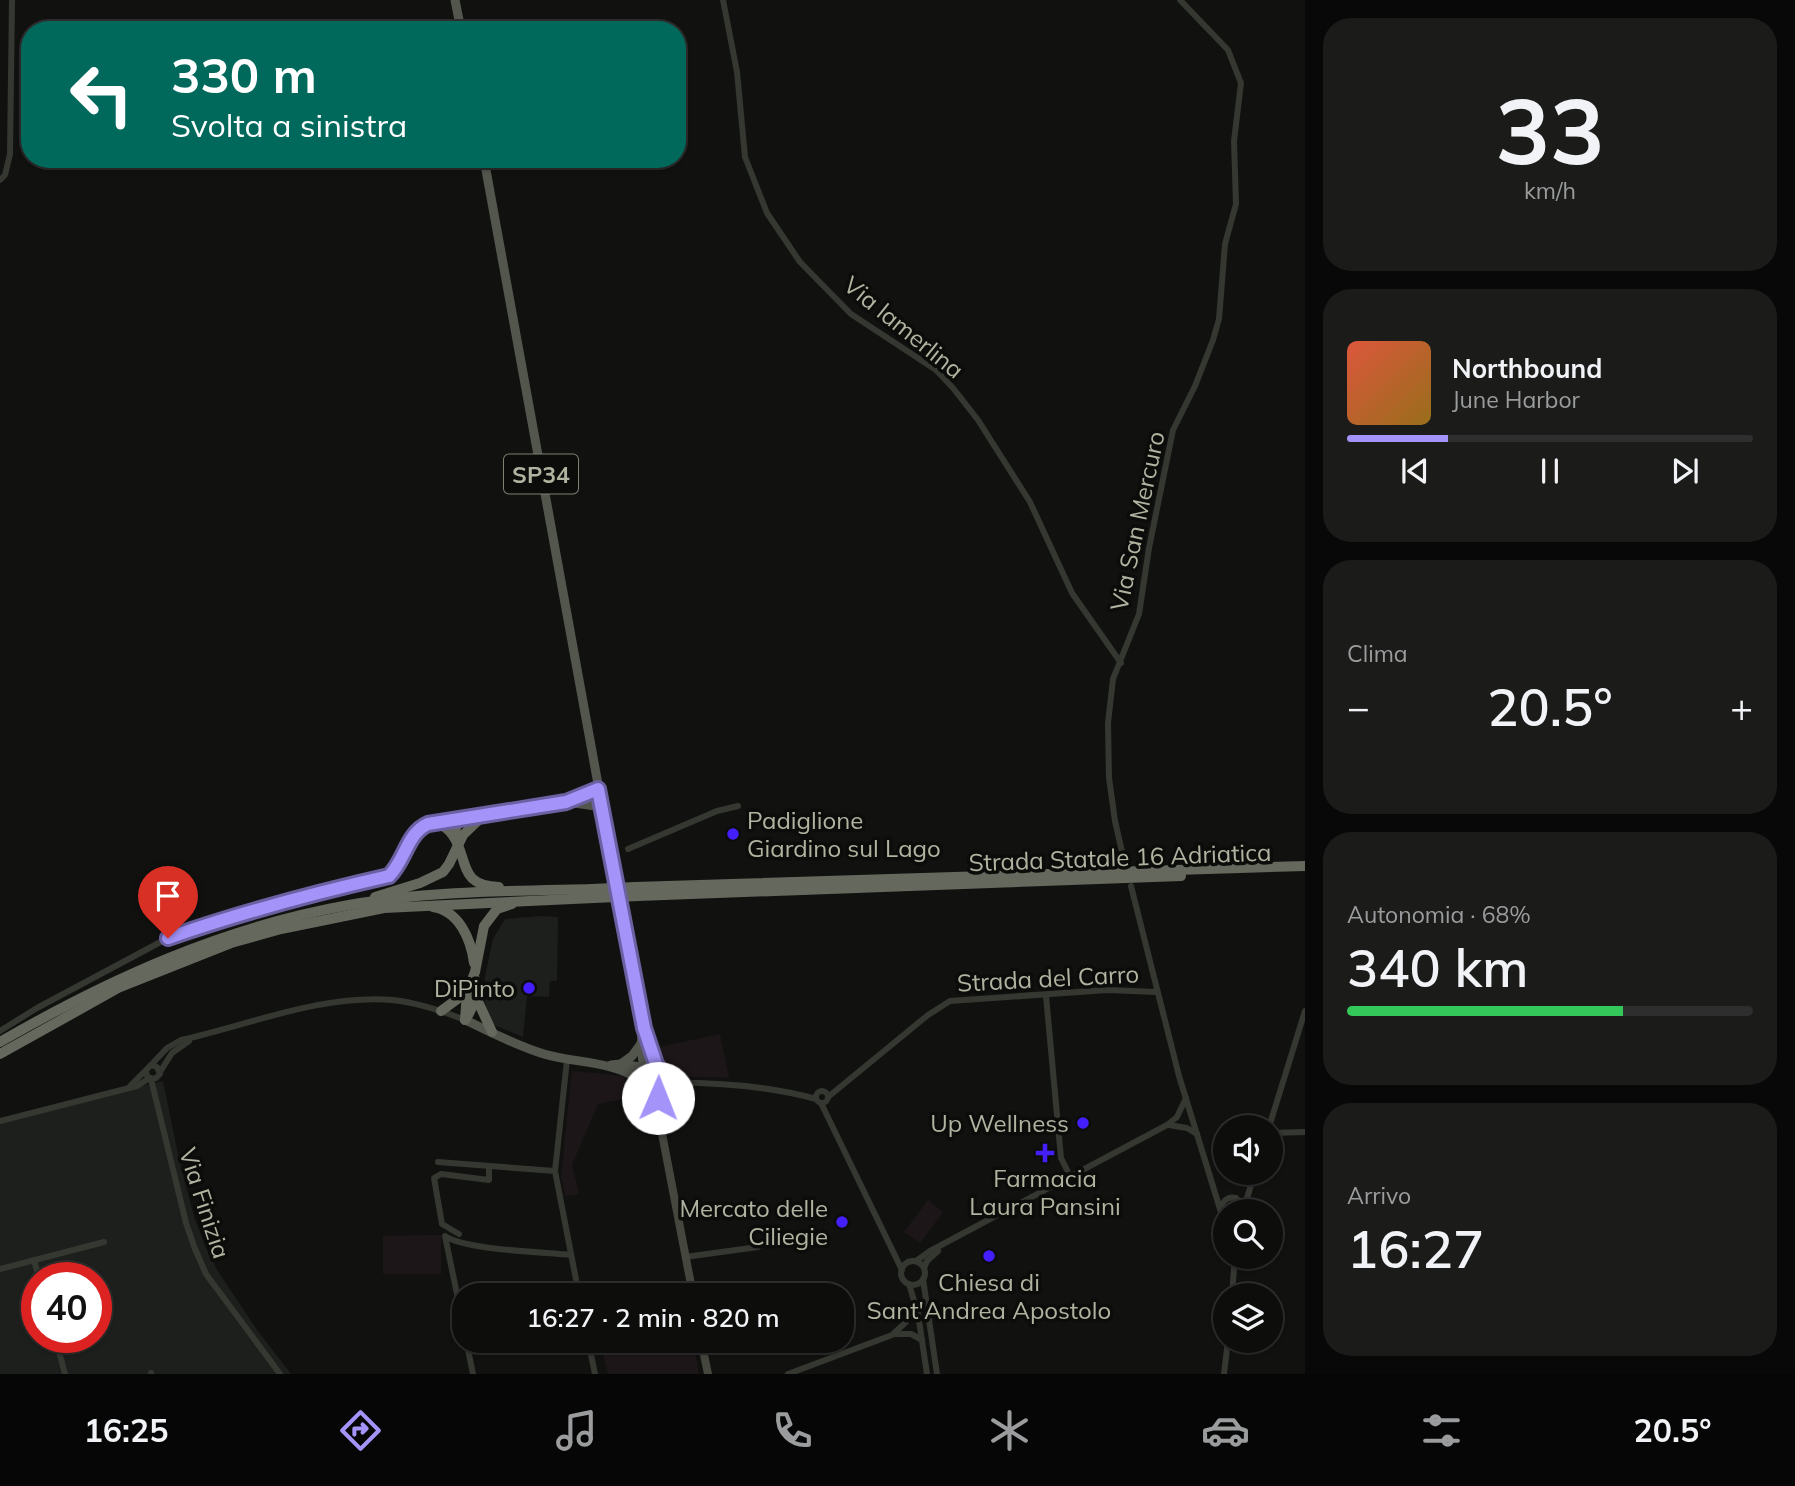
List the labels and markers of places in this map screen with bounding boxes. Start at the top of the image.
place label: Padiglione Giardino sul Lago [747,805,941,863]
marker: Padiglione Giardino sul Lago [725,826,741,842]
pin [138,866,198,938]
place label: DiPinto [434,973,515,1003]
marker: DiPinto [521,980,537,996]
place label: Up Wellness [930,1108,1069,1138]
marker: Up Wellness [1075,1115,1091,1131]
marker: Farmacia Laura Pansini [1037,1145,1053,1161]
place label: Farmacia Laura Pansini [969,1163,1121,1221]
place label: Mercato delle Ciliegie [679,1193,828,1251]
marker: Mercato delle Ciliegie [834,1214,850,1230]
marker: Chiesa di Sant'Andrea Apostolo [981,1248,997,1264]
place label: Chiesa di Sant'Andrea Apostolo [867,1267,1111,1325]

